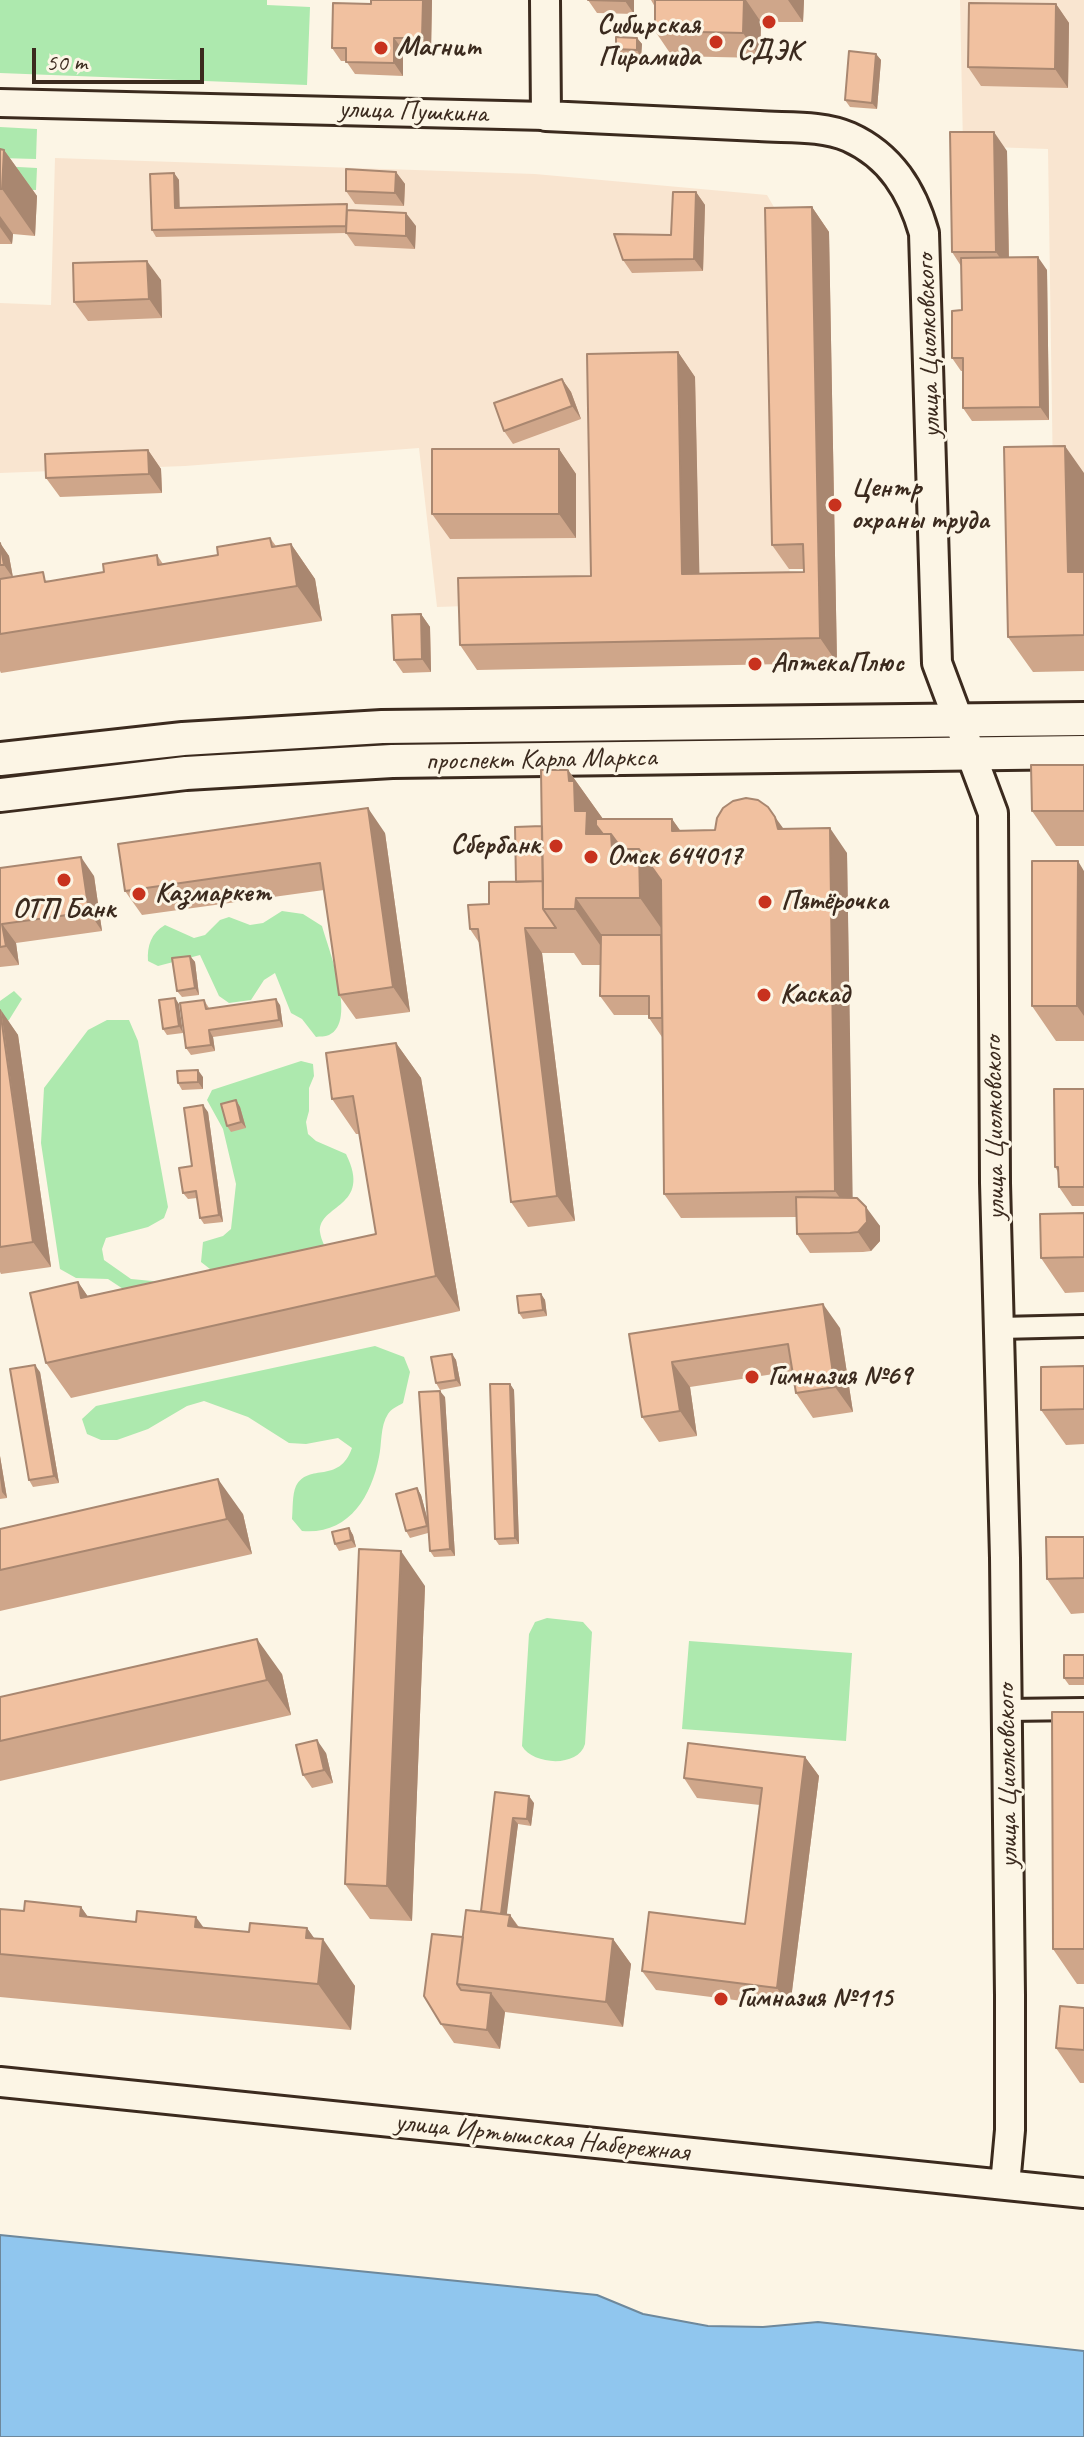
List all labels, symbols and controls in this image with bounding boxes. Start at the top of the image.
place label: Сибирская Пирамида [597,9,700,75]
marker: СДЭК [760,13,778,31]
place label: Магнит [397,31,482,65]
scale bar [36,32,208,82]
marker: Сибирская Пирамида [707,33,725,51]
place label: СДЭК [737,35,801,69]
marker: Магнит [372,39,390,57]
text: 50 m [46,47,87,77]
street label: улица Пушкина [338,93,488,131]
street label: улица Циолковского [909,253,949,439]
place label: Центр охраны труда [851,472,989,538]
marker: Центр охраны труда [826,496,844,514]
place label: АптекаПлюс [771,647,904,681]
marker: АптекаПлюс [746,655,764,673]
street label: проспект Карла Маркса [425,741,657,779]
place label: Сбербанк [451,829,540,863]
marker: Сбербанк [547,837,565,855]
place label: Омск 644017 [607,840,742,874]
marker: Омск 644017 [582,848,600,866]
marker: ОТП Банк [55,871,73,889]
place label: Казмаркет [155,877,271,911]
marker: Казмаркет [130,885,148,903]
place label: Пятёрочка [781,885,888,919]
place label: ОТП Банк [13,893,115,927]
marker: Пятёрочка [756,893,774,911]
place label: Каскад [780,978,850,1012]
marker: Каскад [755,986,773,1004]
street label: улица Циолковского [977,1036,1013,1220]
place label: Гимназия №69 [768,1360,912,1394]
marker: Гимназия №69 [743,1368,761,1386]
street label: улица Циолковского [990,1684,1026,1868]
place label: Гимназия №115 [737,1982,892,2016]
marker: Гимназия №115 [712,1990,730,2008]
street label: улица Иртышская Набережная [393,2106,691,2170]

